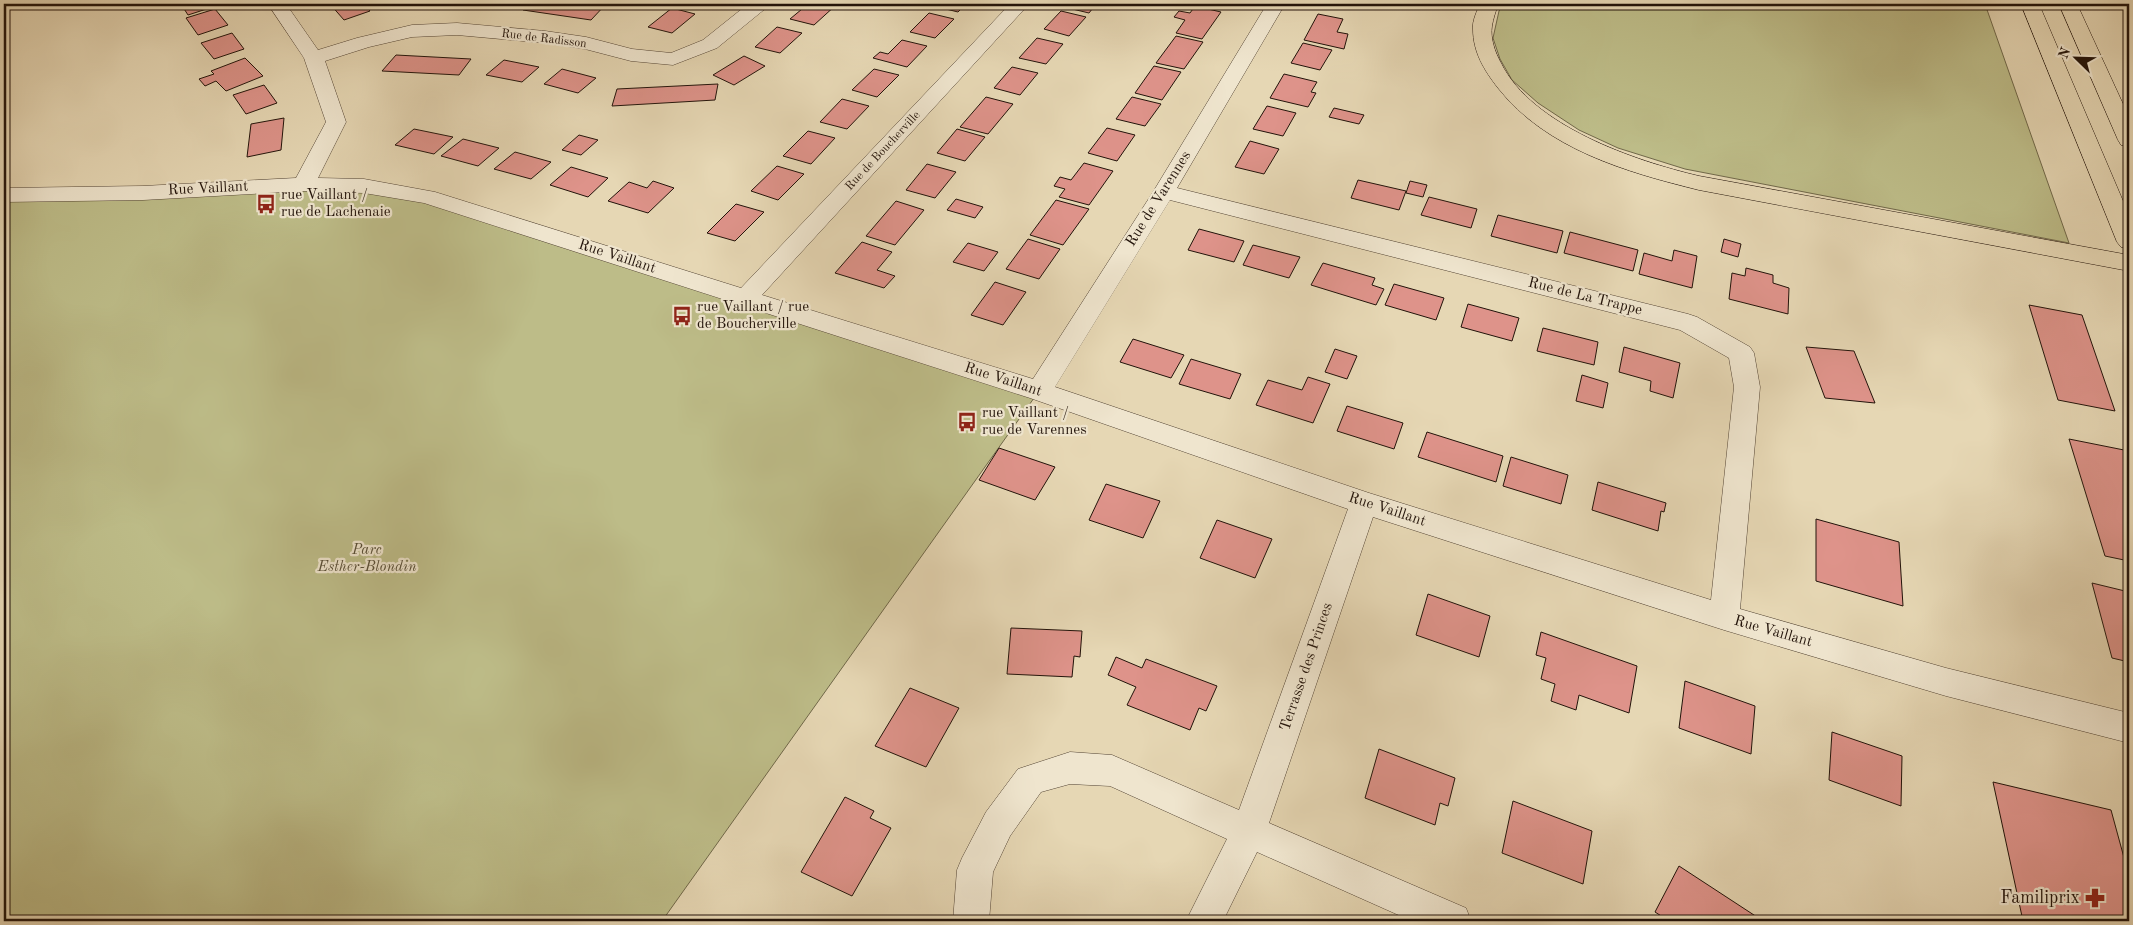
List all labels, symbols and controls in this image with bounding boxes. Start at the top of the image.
street label: Rue de Radisson [501,28,588,50]
north arrow [2050,32,2100,82]
text: N [2056,45,2074,61]
street label: Rue de Boucherville [843,109,923,193]
street label: Rue de Varennes [1124,149,1194,249]
street label: Rue Vaillant [167,179,249,199]
place label: rue Vaillant / rue de Lachenaie [281,188,391,220]
bus stop icon: rue Vaillant / rue de Lachenaie [255,193,277,215]
street label: Rue Vaillant [576,237,658,277]
street label: Rue de La Trappe [1526,276,1644,318]
place label: rue Vaillant / rue de Boucherville [697,300,809,332]
bus stop icon: rue Vaillant / rue de Boucherville [671,305,693,327]
street label: Rue Vaillant [962,360,1044,400]
place label: rue Vaillant / rue de Varennes [982,406,1087,438]
bus stop icon: rue Vaillant / rue de Varennes [956,411,978,433]
street label: Rue Vaillant [1346,490,1428,530]
park label: Parc Esther-Blondin [316,543,417,575]
street label: Terrasse des Princes [1278,601,1336,733]
street label: Rue Vaillant [1732,614,1814,650]
pharmacy icon: Familiprix [2084,887,2106,909]
place label: Familiprix [2000,889,2080,907]

